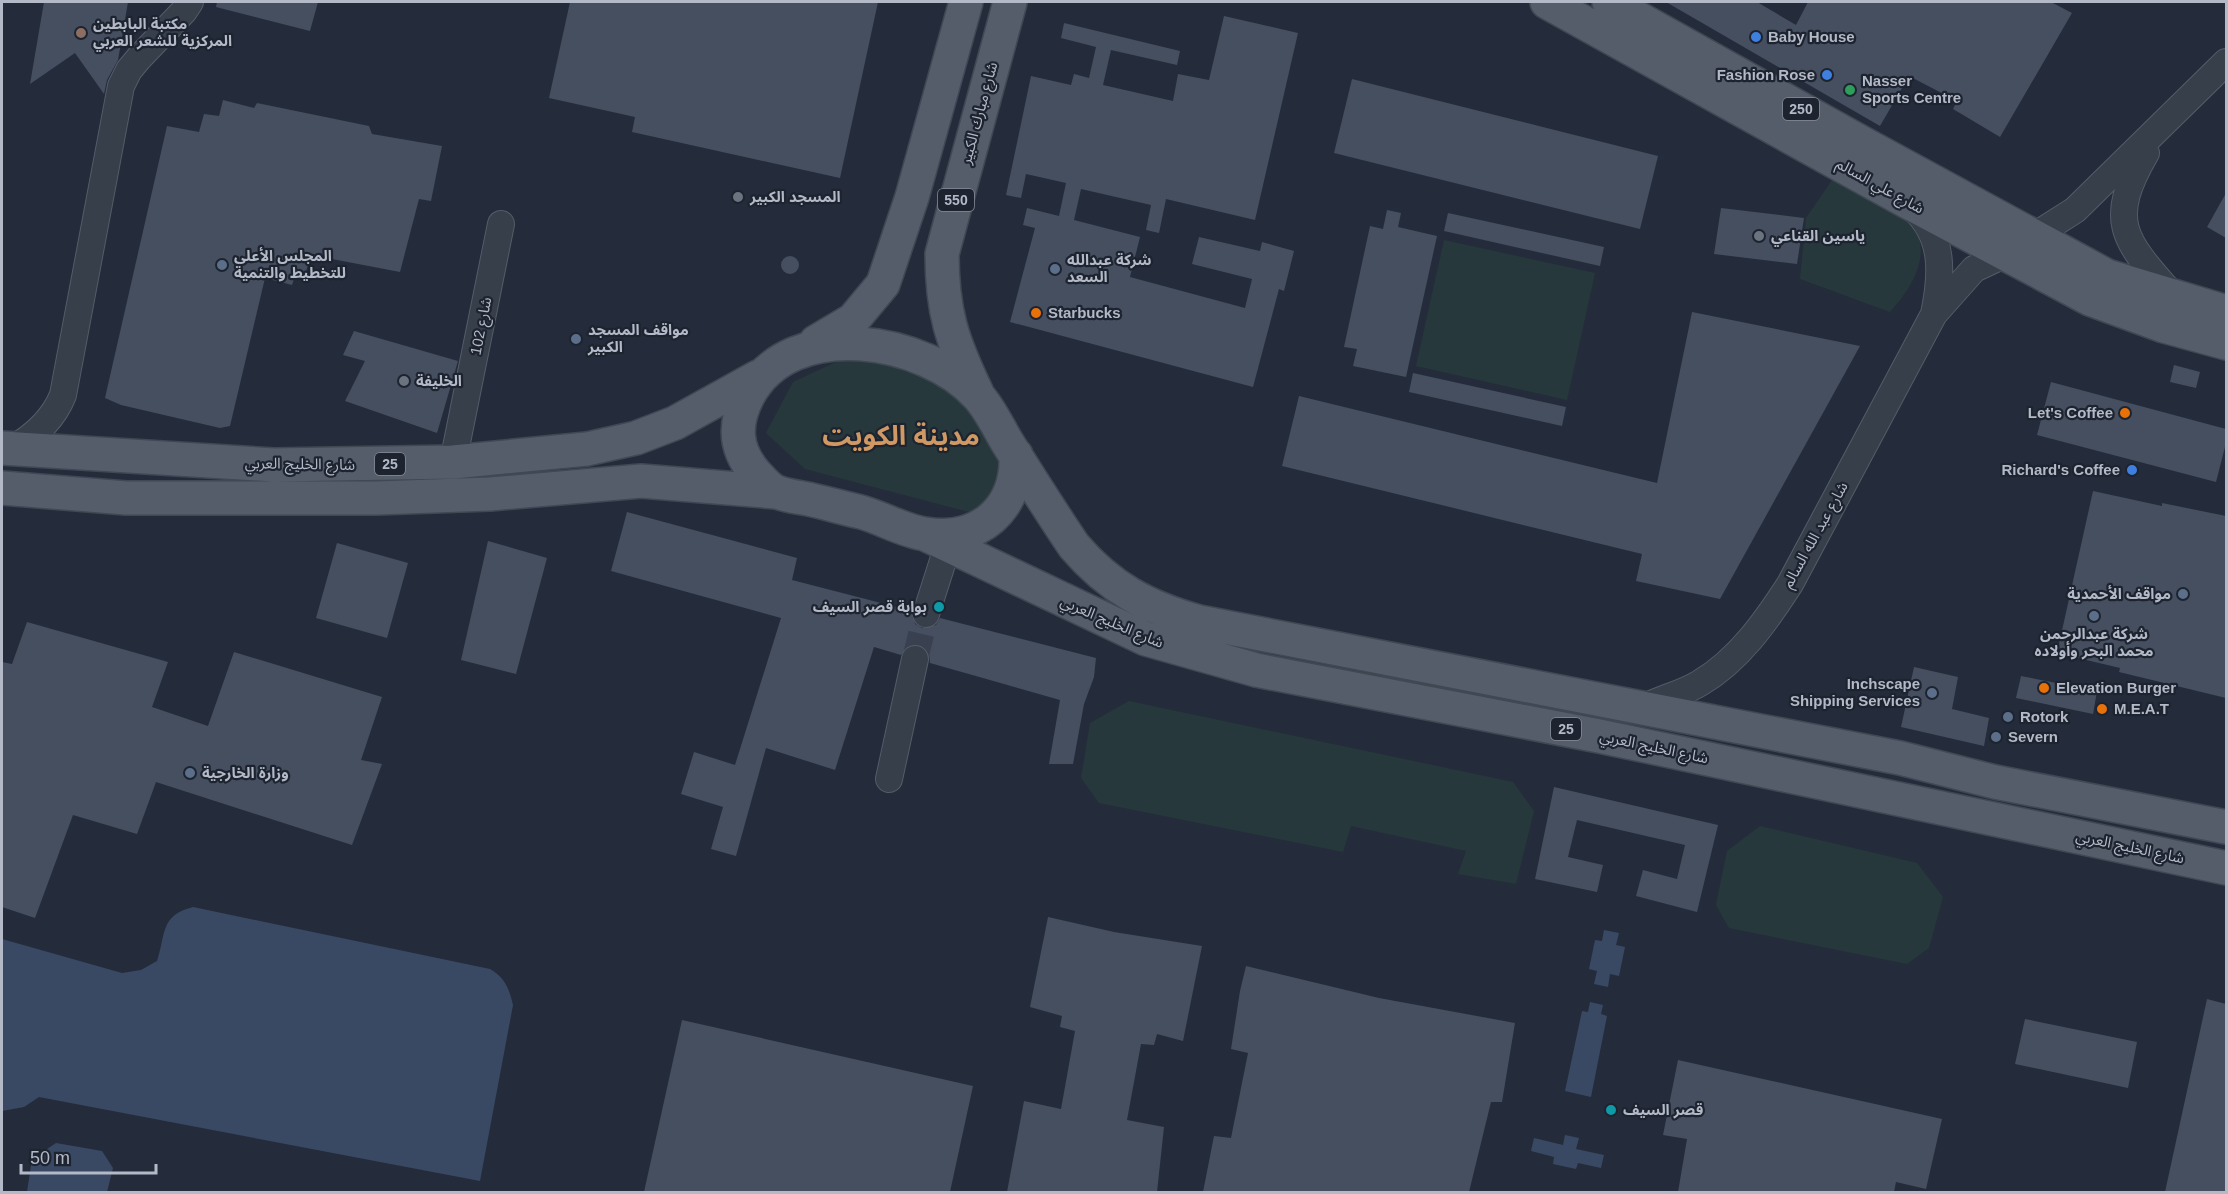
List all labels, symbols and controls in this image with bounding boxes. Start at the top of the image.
place label: مكتبة البابطين المركزية للشعر العربي [93,15,232,52]
marker: مكتبة البابطين المركزية للشعر العربي [74,26,88,40]
place label: Baby House [1768,28,1855,45]
marker: Baby House [1749,30,1763,44]
street label: شارع مبارك الكبير [956,60,1004,168]
place label: Fashion Rose [1717,66,1815,83]
marker: Fashion Rose [1820,68,1834,82]
place label: Nasser Sports Centre [1862,72,1961,106]
marker: Nasser Sports Centre [1843,83,1857,97]
road number: 250 [1783,98,1819,120]
street label: شارع علي السالم [1832,154,1927,220]
place label: المسجد الكبير [749,188,841,206]
road number: 550 [938,189,974,211]
marker: المسجد الكبير [731,190,745,204]
place label: ياسين القناعي [1771,227,1865,247]
marker: ياسين القناعي [1752,229,1766,243]
place label: المجلس الأعلى للتخطيط والتنمية [234,247,346,282]
place label: شركة عبدالله السعد [1067,251,1151,285]
marker: المجلس الأعلى للتخطيط والتنمية [215,258,229,272]
marker: شركة عبدالله السعد [1048,262,1062,276]
street label: شارع 102 [467,295,498,357]
place label: Starbucks [1048,304,1121,321]
marker: Starbucks [1029,306,1043,320]
place label: مواقف المسجد الكبير [587,321,689,356]
marker: مواقف المسجد الكبير [569,332,583,346]
place label: الخليفة [416,372,462,389]
marker: الخليفة [397,374,411,388]
place label: Let's Coffee [2028,404,2113,421]
marker: Let's Coffee [2118,406,2132,420]
district label: مدينة الكويت [822,421,980,451]
road number: 25 [375,453,405,475]
street label: شارع الخليج العربي [245,454,356,477]
place label: Richard's Coffee [2001,461,2120,478]
marker: Richard's Coffee [2125,463,2139,477]
street label: شارع عبد الله السالم [1778,479,1854,593]
place label: مواقف الأحمدية [2067,585,2171,603]
marker: مواقف الأحمدية [2176,587,2190,601]
street label: شارع الخليج العربي [1057,592,1166,655]
place label: بوابة قصر السيف [813,598,927,616]
marker: بوابة قصر السيف [932,600,946,614]
marker: شركة عبدالرحمن محمد البحر وأولاده [2087,609,2101,623]
place label: شركة عبدالرحمن محمد البحر وأولاده [2035,625,2153,660]
place label: Inchscape Shipping Services [1790,675,1920,709]
place label: Elevation Burger [2056,679,2176,696]
marker: Elevation Burger [2037,681,2051,695]
marker: Inchscape Shipping Services [1925,686,1939,700]
place label: M.E.A.T [2114,700,2169,717]
marker: M.E.A.T [2095,702,2109,716]
place label: Rotork [2020,708,2069,725]
marker: Rotork [2001,710,2015,724]
road number: 25 [1551,718,1581,740]
street label: شارع الخليج العربي [1598,727,1710,770]
place label: Severn [2008,728,2058,745]
marker: Severn [1989,730,2003,744]
place label: وزارة الخارجية [202,764,289,782]
marker: وزارة الخارجية [183,766,197,780]
street label: شارع الخليج العربي [2074,827,2186,870]
place label: قصر السيف [1623,1101,1703,1119]
marker: قصر السيف [1604,1103,1618,1117]
scale bar [21,1137,156,1175]
text: 50 m [30,1148,70,1168]

